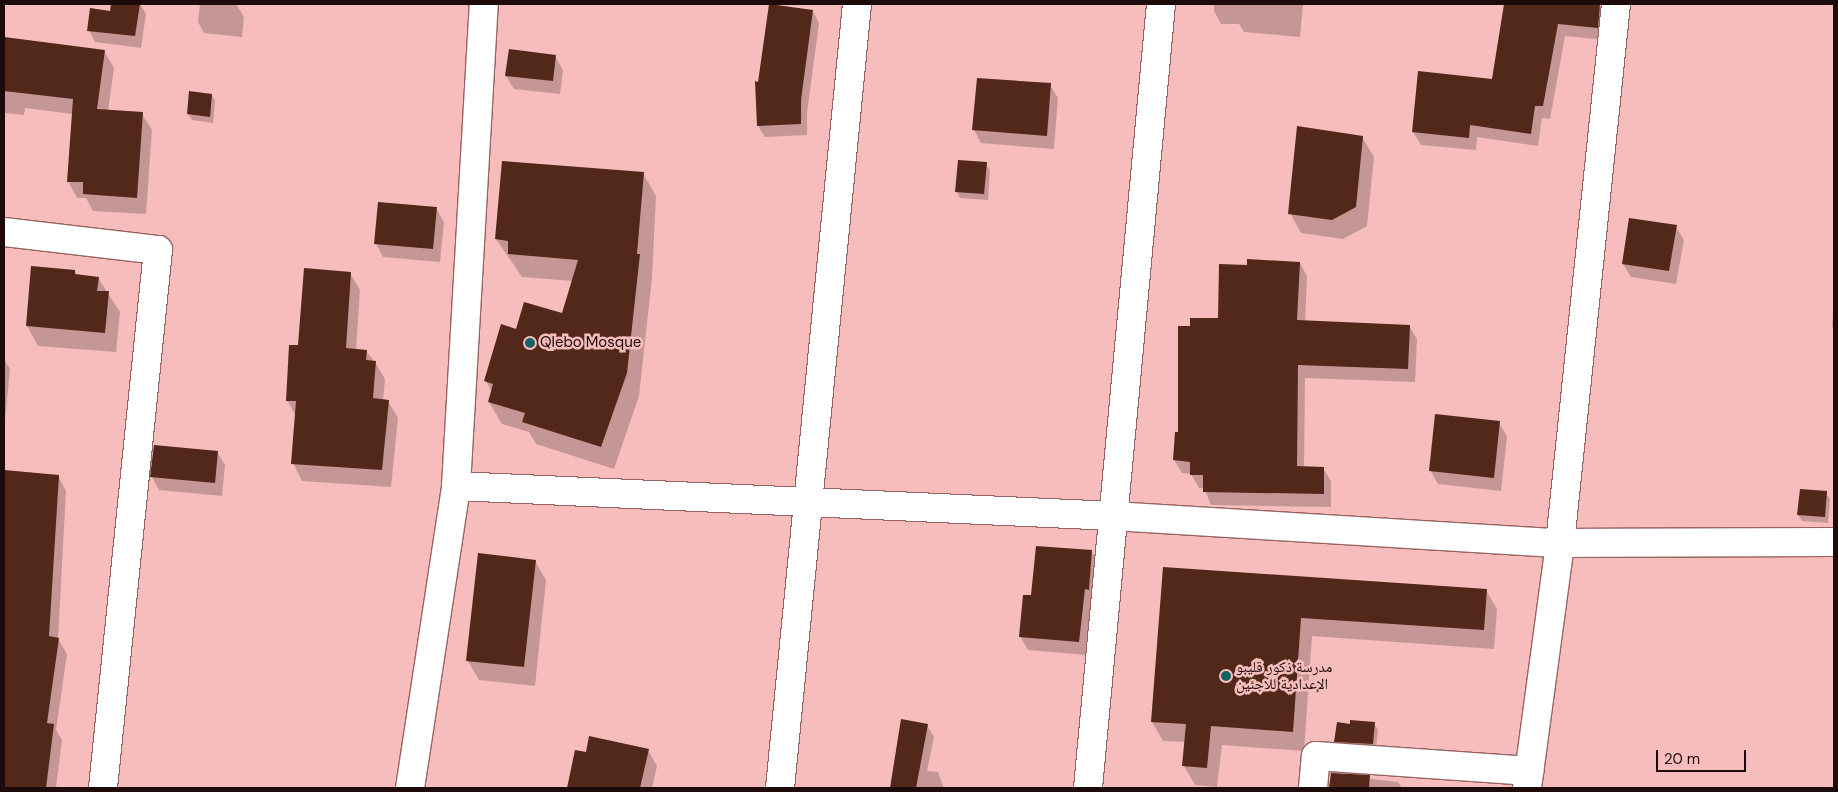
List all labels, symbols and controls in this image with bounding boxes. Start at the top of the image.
place label: Qlebo Mosque [540,334,641,352]
marker: Qlebo Mosque [524,337,536,349]
place label: مدرسة ذكور قليبو الإعدادية للاجئين [1236,658,1332,693]
marker: مدرسة ذكور قليبو الإعدادية للاجئين [1220,670,1232,682]
scale bar [1658,740,1748,772]
text: 20 m [1664,749,1700,769]

